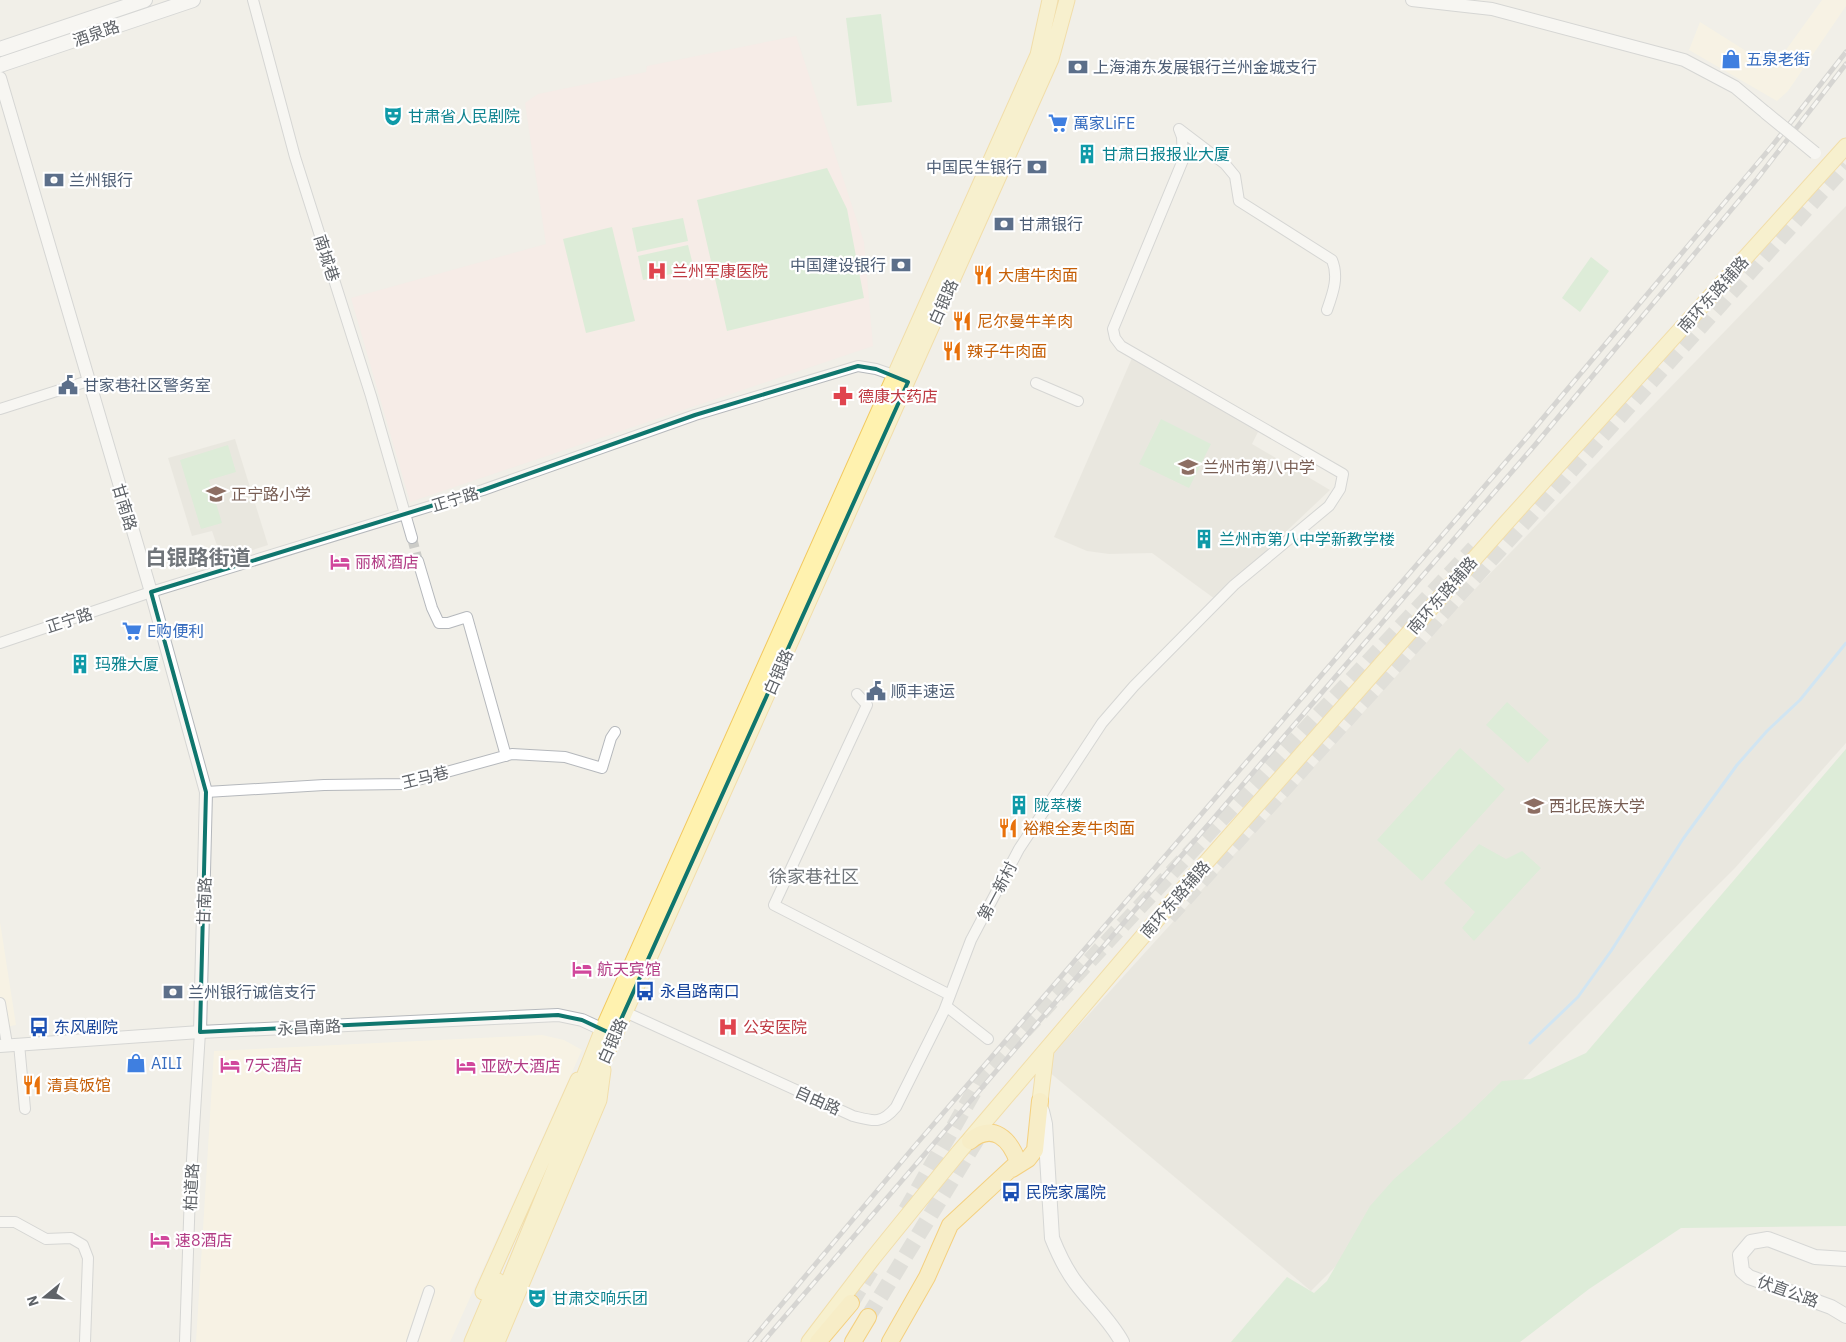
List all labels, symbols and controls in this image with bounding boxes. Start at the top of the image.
street label: 酒泉路 [70,16,122,50]
shop icon: 五泉老街 [1720,48,1742,70]
place label: 五泉老街 [1746,49,1810,69]
bank icon: 上海浦东发展银行兰州金城支行 [1067,56,1089,78]
place label: 上海浦东发展银行兰州金城支行 [1093,57,1317,77]
theatre icon: 甘肃省人民剧院 [382,105,404,127]
place label: 甘肃省人民剧院 [408,106,520,126]
supermarket icon: 萬家LiFE [1047,112,1069,134]
place label: 萬家LiFE [1073,113,1135,133]
building icon: 甘肃日报报业大厦 [1076,143,1098,165]
place label: 甘肃日报报业大厦 [1102,144,1230,164]
bank icon: 中国民生银行 [1026,156,1048,178]
place label: 中国民生银行 [926,157,1022,177]
bank icon: 兰州银行 [43,169,65,191]
place label: 兰州银行 [69,170,133,190]
bank icon: 甘肃银行 [993,213,1015,235]
place label: 甘肃银行 [1019,214,1083,234]
street label: 南城巷 [310,232,344,284]
street label: 南环东路辅路 [1673,252,1753,336]
bank icon: 中国建设银行 [890,254,912,276]
place label: 中国建设银行 [790,255,886,275]
hospital icon: 兰州军康医院 [646,260,668,282]
place label: 兰州军康医院 [672,261,768,281]
restaurant icon: 大唐牛肉面 [972,264,994,286]
place label: 大唐牛肉面 [998,265,1078,285]
street label: 白银路 [924,276,962,328]
restaurant icon: 尼尔曼牛羊肉 [951,310,973,332]
place label: 尼尔曼牛羊肉 [977,311,1073,331]
restaurant icon: 辣子牛肉面 [941,340,963,362]
place label: 辣子牛肉面 [967,341,1047,361]
public building icon: 甘家巷社区警务室 [57,374,79,396]
place label: 甘家巷社区警务室 [83,375,211,395]
pharmacy icon: 德康大药店 [832,385,854,407]
place label: 德康大药店 [858,386,938,406]
school or university icon: 兰州市第八中学 [1177,456,1199,478]
place label: 兰州市第八中学 [1203,457,1315,477]
street label: 甘南路 [108,481,142,533]
street label: 正宁路 [429,482,481,516]
school or university icon: 正宁路小学 [205,483,227,505]
place label: 正宁路小学 [231,484,311,504]
building icon: 兰州市第八中学新教学楼 [1193,528,1215,550]
place label: 兰州市第八中学新教学楼 [1219,529,1395,549]
district label: 白银路街道 [146,543,251,571]
hotel icon: 丽枫酒店 [329,551,351,573]
place label: 丽枫酒店 [355,552,419,572]
street label: 南环东路辅路 [1403,552,1481,638]
street label: 正宁路 [43,603,95,637]
supermarket icon: E购便利 [121,620,143,642]
place label: E购便利 [147,621,204,641]
street label: 白银路 [759,646,797,698]
building icon: 玛雅大厦 [69,653,91,675]
place label: 玛雅大厦 [95,654,159,674]
public building icon: 顺丰速运 [865,680,887,702]
place label: 顺丰速运 [891,681,955,701]
street label: 王马巷 [399,761,451,793]
building icon: 陇萃楼 [1008,794,1030,816]
place label: 陇萃楼 [1034,795,1082,815]
school or university icon: 西北民族大学 [1523,795,1545,817]
place label: 西北民族大学 [1549,796,1645,816]
restaurant icon: 裕粮全麦牛肉面 [997,817,1019,839]
place label: 裕粮全麦牛肉面 [1023,818,1135,838]
street label: 南环东路辅路 [1136,856,1214,942]
street label: 第一新村 [973,858,1021,924]
district label: 徐家巷社区 [769,865,859,888]
street label: 甘南路 [193,877,215,925]
hotel icon: 航天宾馆 [571,958,593,980]
place label: 航天宾馆 [597,959,661,979]
bus stop icon: 永昌路南口 [634,980,656,1002]
bank icon: 兰州银行诚信支行 [162,981,184,1003]
place label: 永昌路南口 [660,981,740,1001]
place label: 兰州银行诚信支行 [188,982,316,1002]
street label: 永昌南路 [277,1015,341,1039]
street label: 白银路 [593,1015,631,1067]
bus stop icon: 东风剧院 [28,1016,50,1038]
hospital icon: 公安医院 [717,1016,739,1038]
place label: 东风剧院 [54,1017,118,1037]
place label: 公安医院 [743,1017,807,1037]
shop icon: AILI [125,1052,147,1074]
place label: AILI [151,1053,182,1073]
hotel icon: 7天酒店 [219,1054,241,1076]
place label: 7天酒店 [245,1055,303,1075]
hotel icon: 亚欧大酒店 [455,1055,477,1077]
place label: 亚欧大酒店 [481,1056,561,1076]
restaurant icon: 清真饭馆 [21,1074,43,1096]
place label: 清真饭馆 [47,1075,111,1095]
street label: 自由路 [792,1081,844,1119]
street label: 柏道路 [180,1163,202,1211]
bus stop icon: 民院家属院 [1000,1181,1022,1203]
place label: 民院家属院 [1026,1182,1106,1202]
hotel icon: 速8酒店 [149,1229,171,1251]
place label: 速8酒店 [175,1230,233,1250]
street label: 伏直公路 [1755,1271,1821,1311]
north arrow [20,1272,70,1322]
theatre icon: 甘肃交响乐团 [526,1287,548,1309]
place label: 甘肃交响乐团 [552,1288,648,1308]
text: N [23,1293,43,1309]

